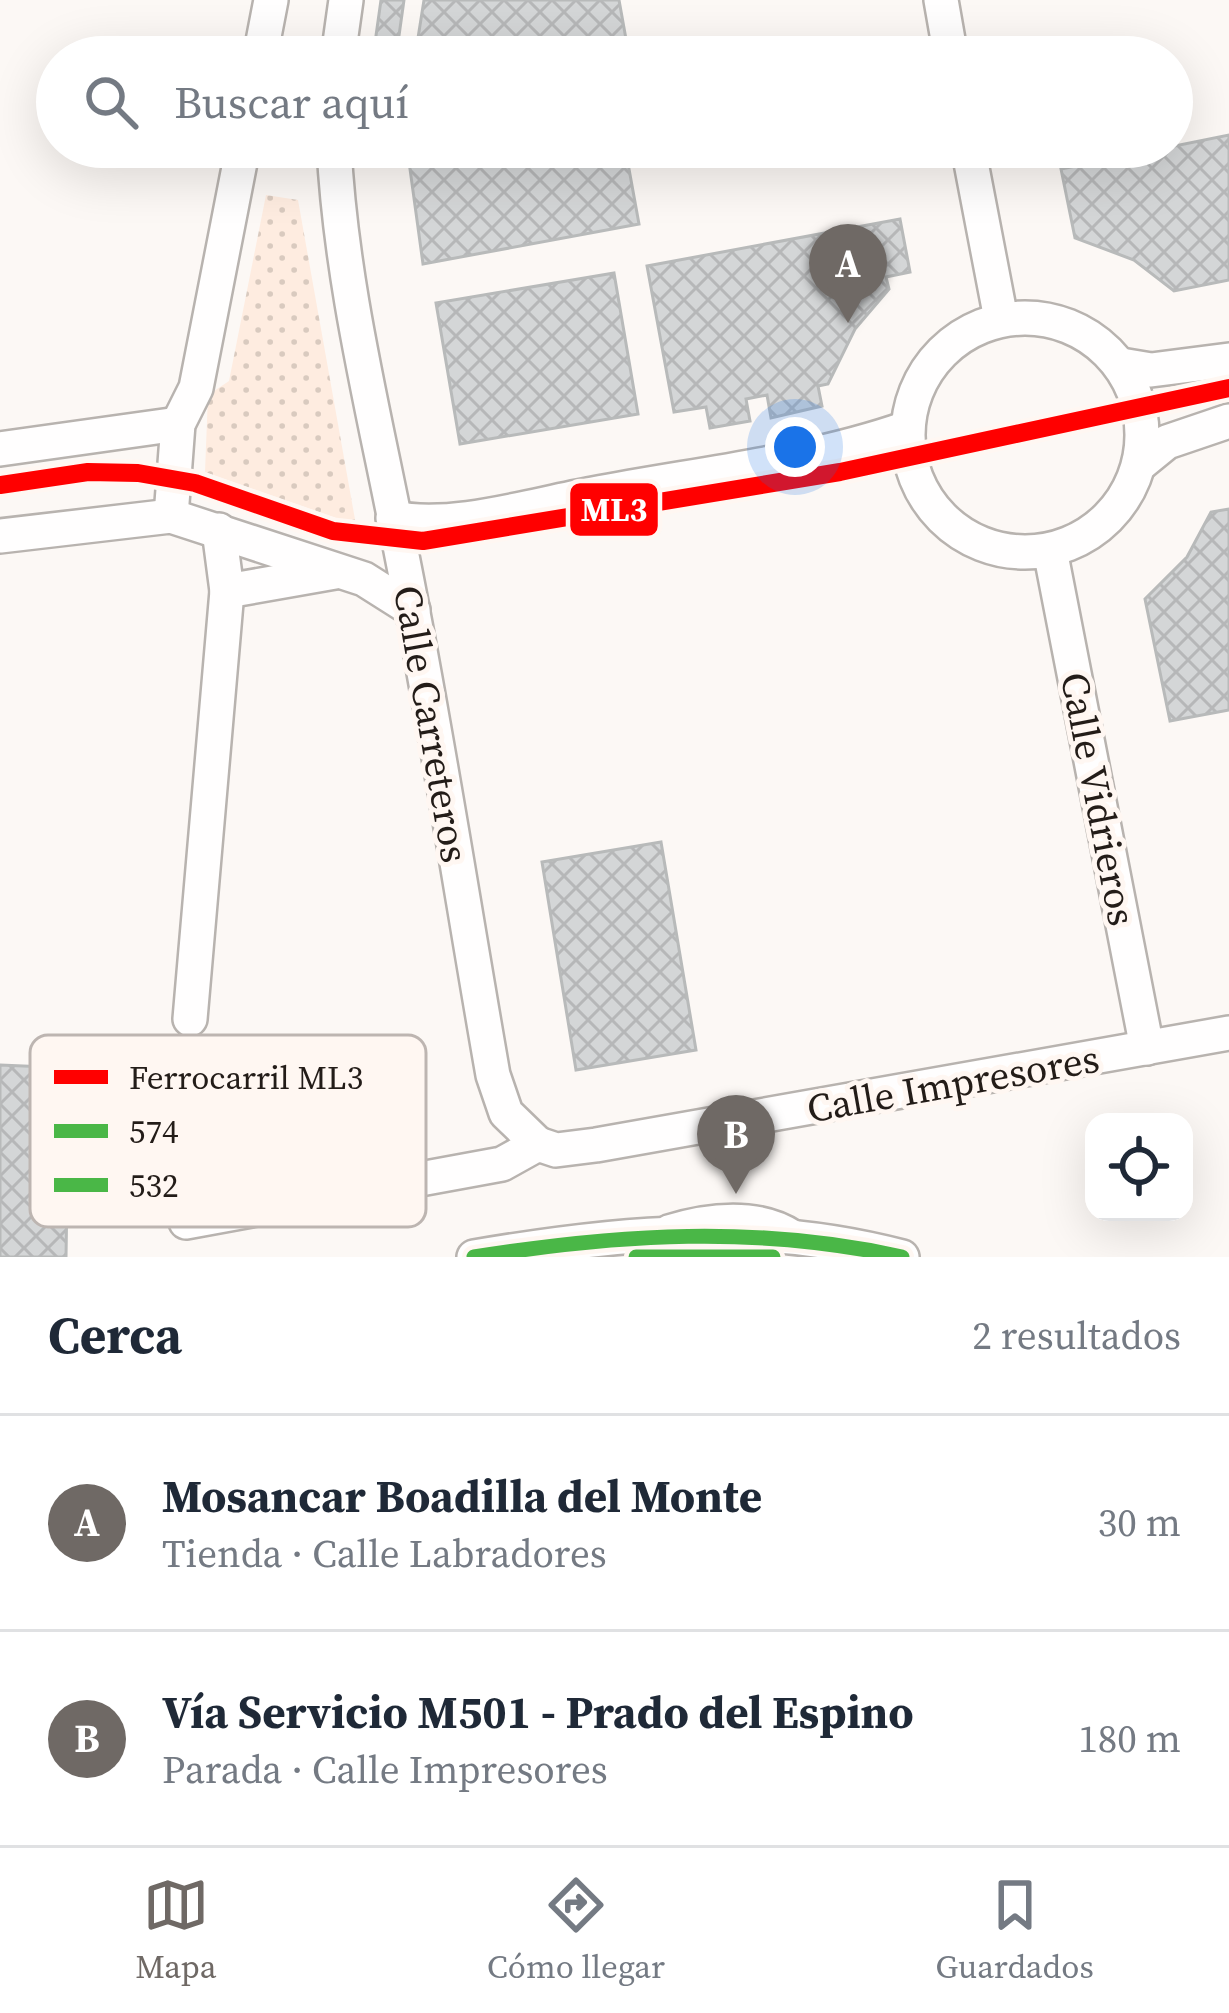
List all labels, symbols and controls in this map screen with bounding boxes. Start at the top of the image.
search box [36,36,1193,168]
icon: search [78,69,144,135]
text: Buscar aquí [174,71,409,133]
pin: A [809,224,887,323]
your location [765,417,825,477]
line badge: ML3 [568,481,660,538]
text: ML3 [581,487,647,532]
street label: Calle Carreteros [381,581,482,867]
street label: Calle Vidrieros [1048,668,1149,930]
street label: Calle Impresores [803,1032,1103,1135]
legend [30,1035,426,1227]
text: Ferrocarril ML3 [129,1055,363,1100]
pin: B [697,1095,775,1194]
text: 574 [129,1109,179,1154]
map controls [1085,1113,1193,1221]
button: locate [1085,1113,1193,1221]
text: 532 [129,1163,179,1208]
text: Cerca [48,1300,182,1370]
text: 2 resultados [972,1309,1181,1362]
text: Mosancar Boadilla del Monte [162,1465,762,1527]
text: A [74,1496,100,1549]
text: 30 m [1098,1496,1181,1549]
text: Tienda · Calle Labradores [162,1527,607,1580]
text: Vía Servicio M501 - Prado del Espino [162,1681,914,1743]
text: B [74,1712,100,1765]
text: 180 m [1078,1712,1181,1765]
text: Parada · Calle Impresores [162,1743,608,1796]
tab: Mapa [135,1872,217,1989]
tab: Cómo llegar [487,1872,665,1989]
tab: Guardados [935,1872,1094,1989]

